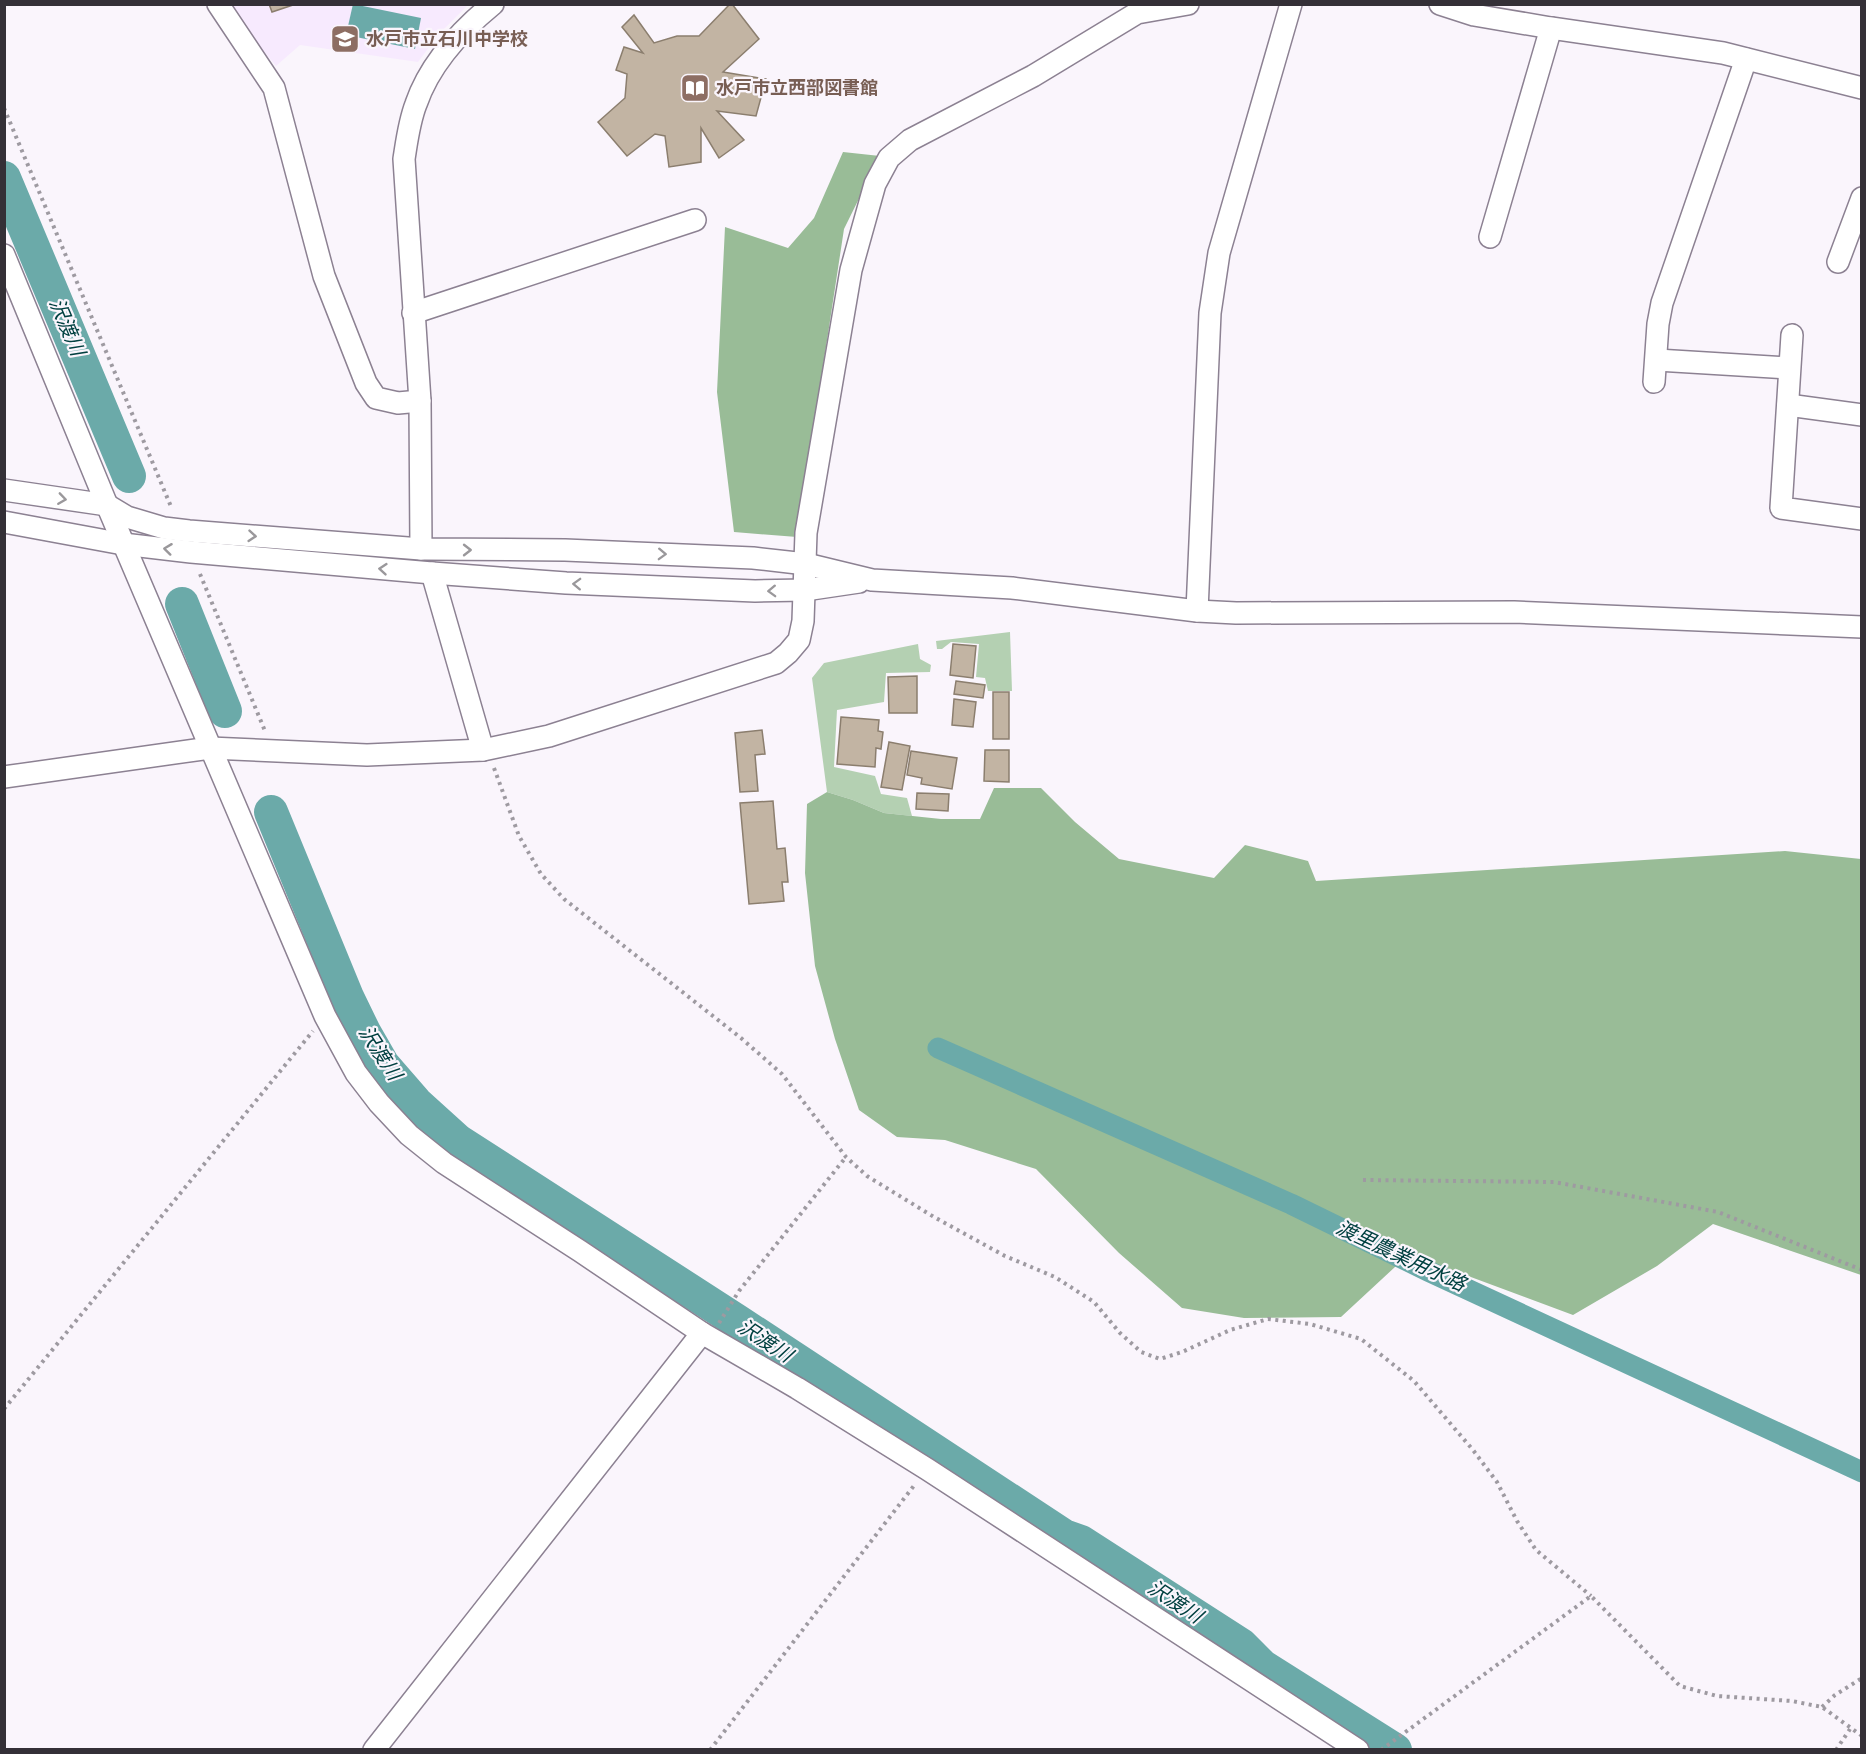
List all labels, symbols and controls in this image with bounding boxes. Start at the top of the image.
school or university icon: 水戸市立石川中学校 [329,23,361,55]
place label: 水戸市立石川中学校 [366,28,528,50]
library icon: 水戸市立西部図書館 [679,72,711,104]
place label: 水戸市立西部図書館 [716,77,878,99]
water label: 沢渡川 [44,295,91,361]
one-way arrow [58,492,67,504]
one-way arrow [247,529,256,542]
one-way arrow [163,543,172,555]
one-way arrow [462,544,471,556]
one-way arrow [657,548,666,560]
one-way arrow [378,563,387,576]
one-way arrow [573,577,582,590]
one-way arrow [768,584,777,597]
water label: 沢渡川 [353,1021,408,1087]
water label: 渡里農業用水路 [1332,1215,1472,1298]
water label: 沢渡川 [733,1314,799,1369]
water label: 沢渡川 [1143,1575,1209,1630]

